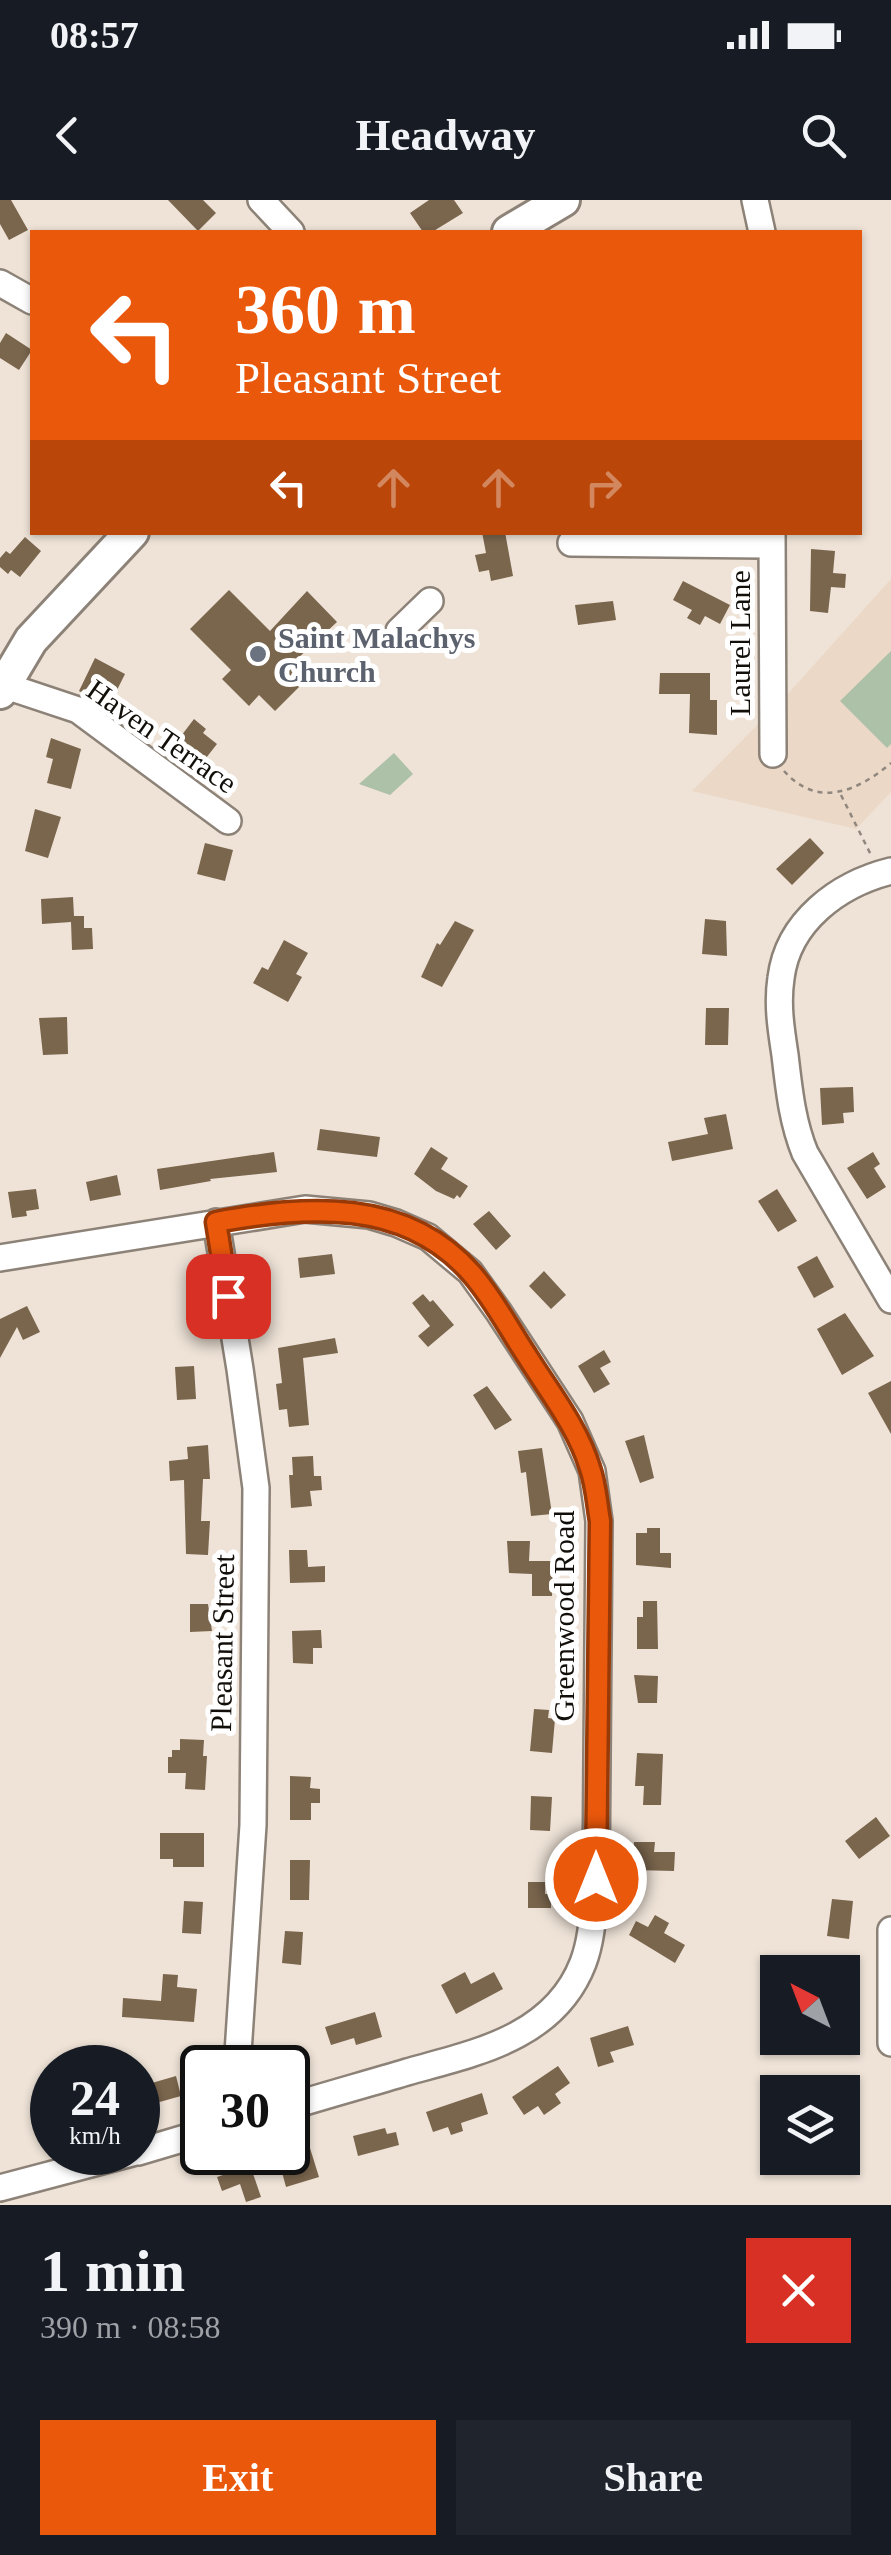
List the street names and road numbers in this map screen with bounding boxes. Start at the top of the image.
street label: Laurel Lane [723,570,756,716]
street label: Haven Terrace [81,672,243,800]
street label: Greenwood Road [547,1511,580,1721]
street label: Pleasant Street [204,1553,240,1732]

